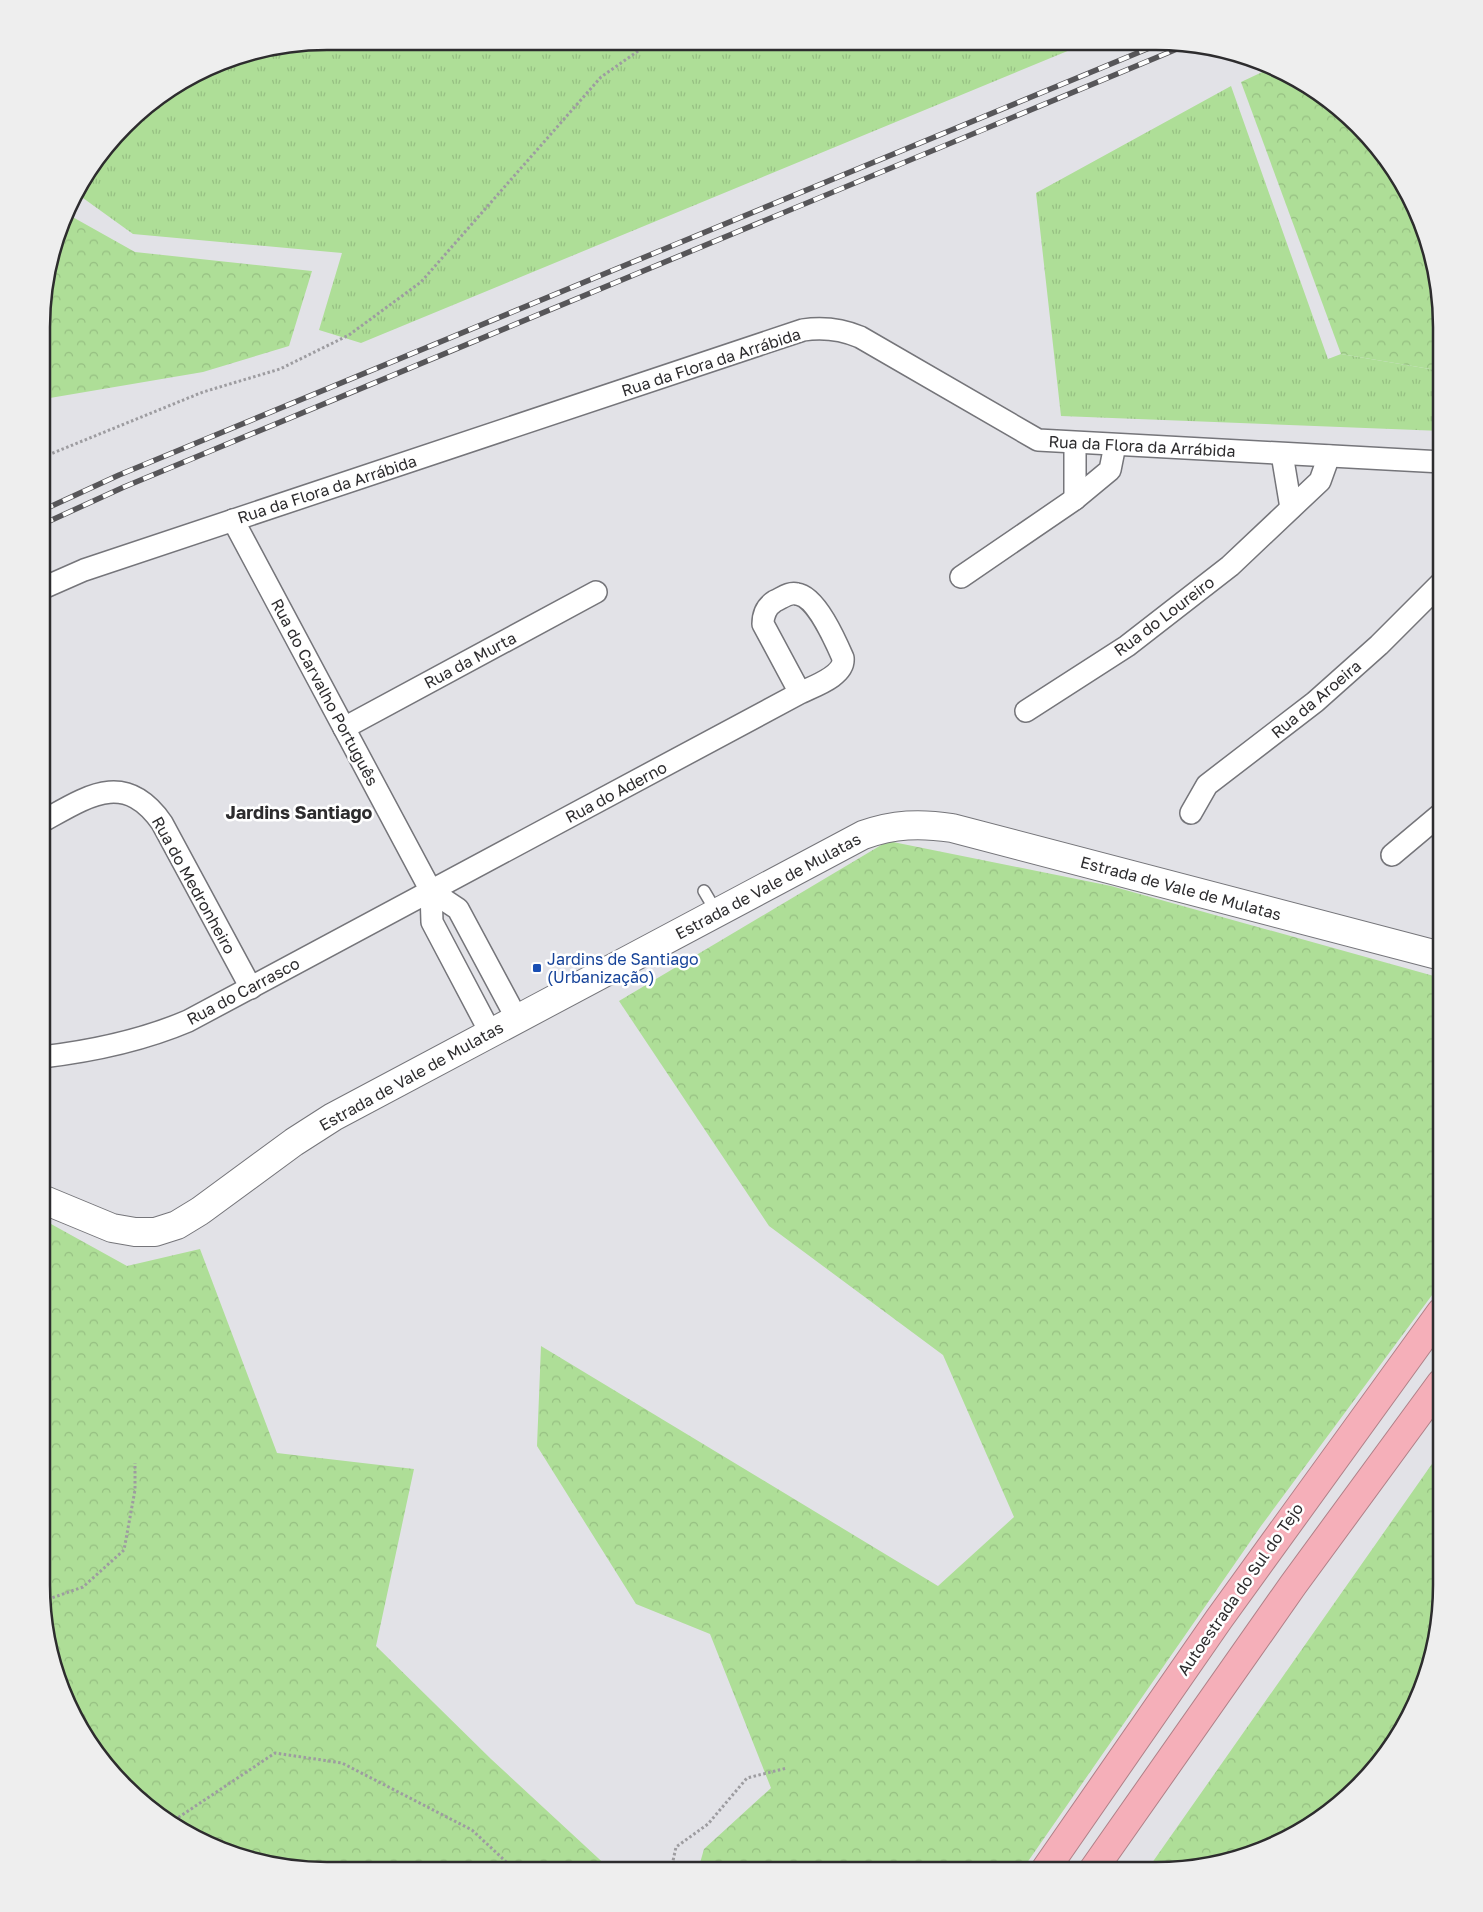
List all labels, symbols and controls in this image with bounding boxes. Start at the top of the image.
street label: Rua da Flora da Arrábida [619,324,803,400]
street label: Rua da Flora da Arrábida [1048,431,1236,461]
street label: Rua da Flora da Arrábida [235,451,419,527]
street label: Rua do Loureiro [1110,572,1218,660]
street label: Rua do Carvalho Português [267,595,383,789]
street label: Rua da Murta [420,627,520,693]
street label: Rua da Aroeira [1267,656,1365,742]
street label: Rua do Aderno [562,757,670,827]
district label: Jardins Santiago [226,801,373,823]
street label: Rua do Medronheiro [148,813,240,957]
street label: Estrada de Vale de Mulatas [672,829,864,943]
street label: Estrada de Vale de Mulatas [1078,852,1284,924]
place label: Jardins de Santiago (Urbanização) [547,949,699,987]
street label: Rua do Carrasco [183,953,303,1029]
marker: Jardins de Santiago (Urbanização) [531,962,543,974]
street label: Estrada de Vale de Mulatas [316,1017,506,1135]
street label: Autoestrada do Sul do Tejo [1173,1499,1307,1679]

